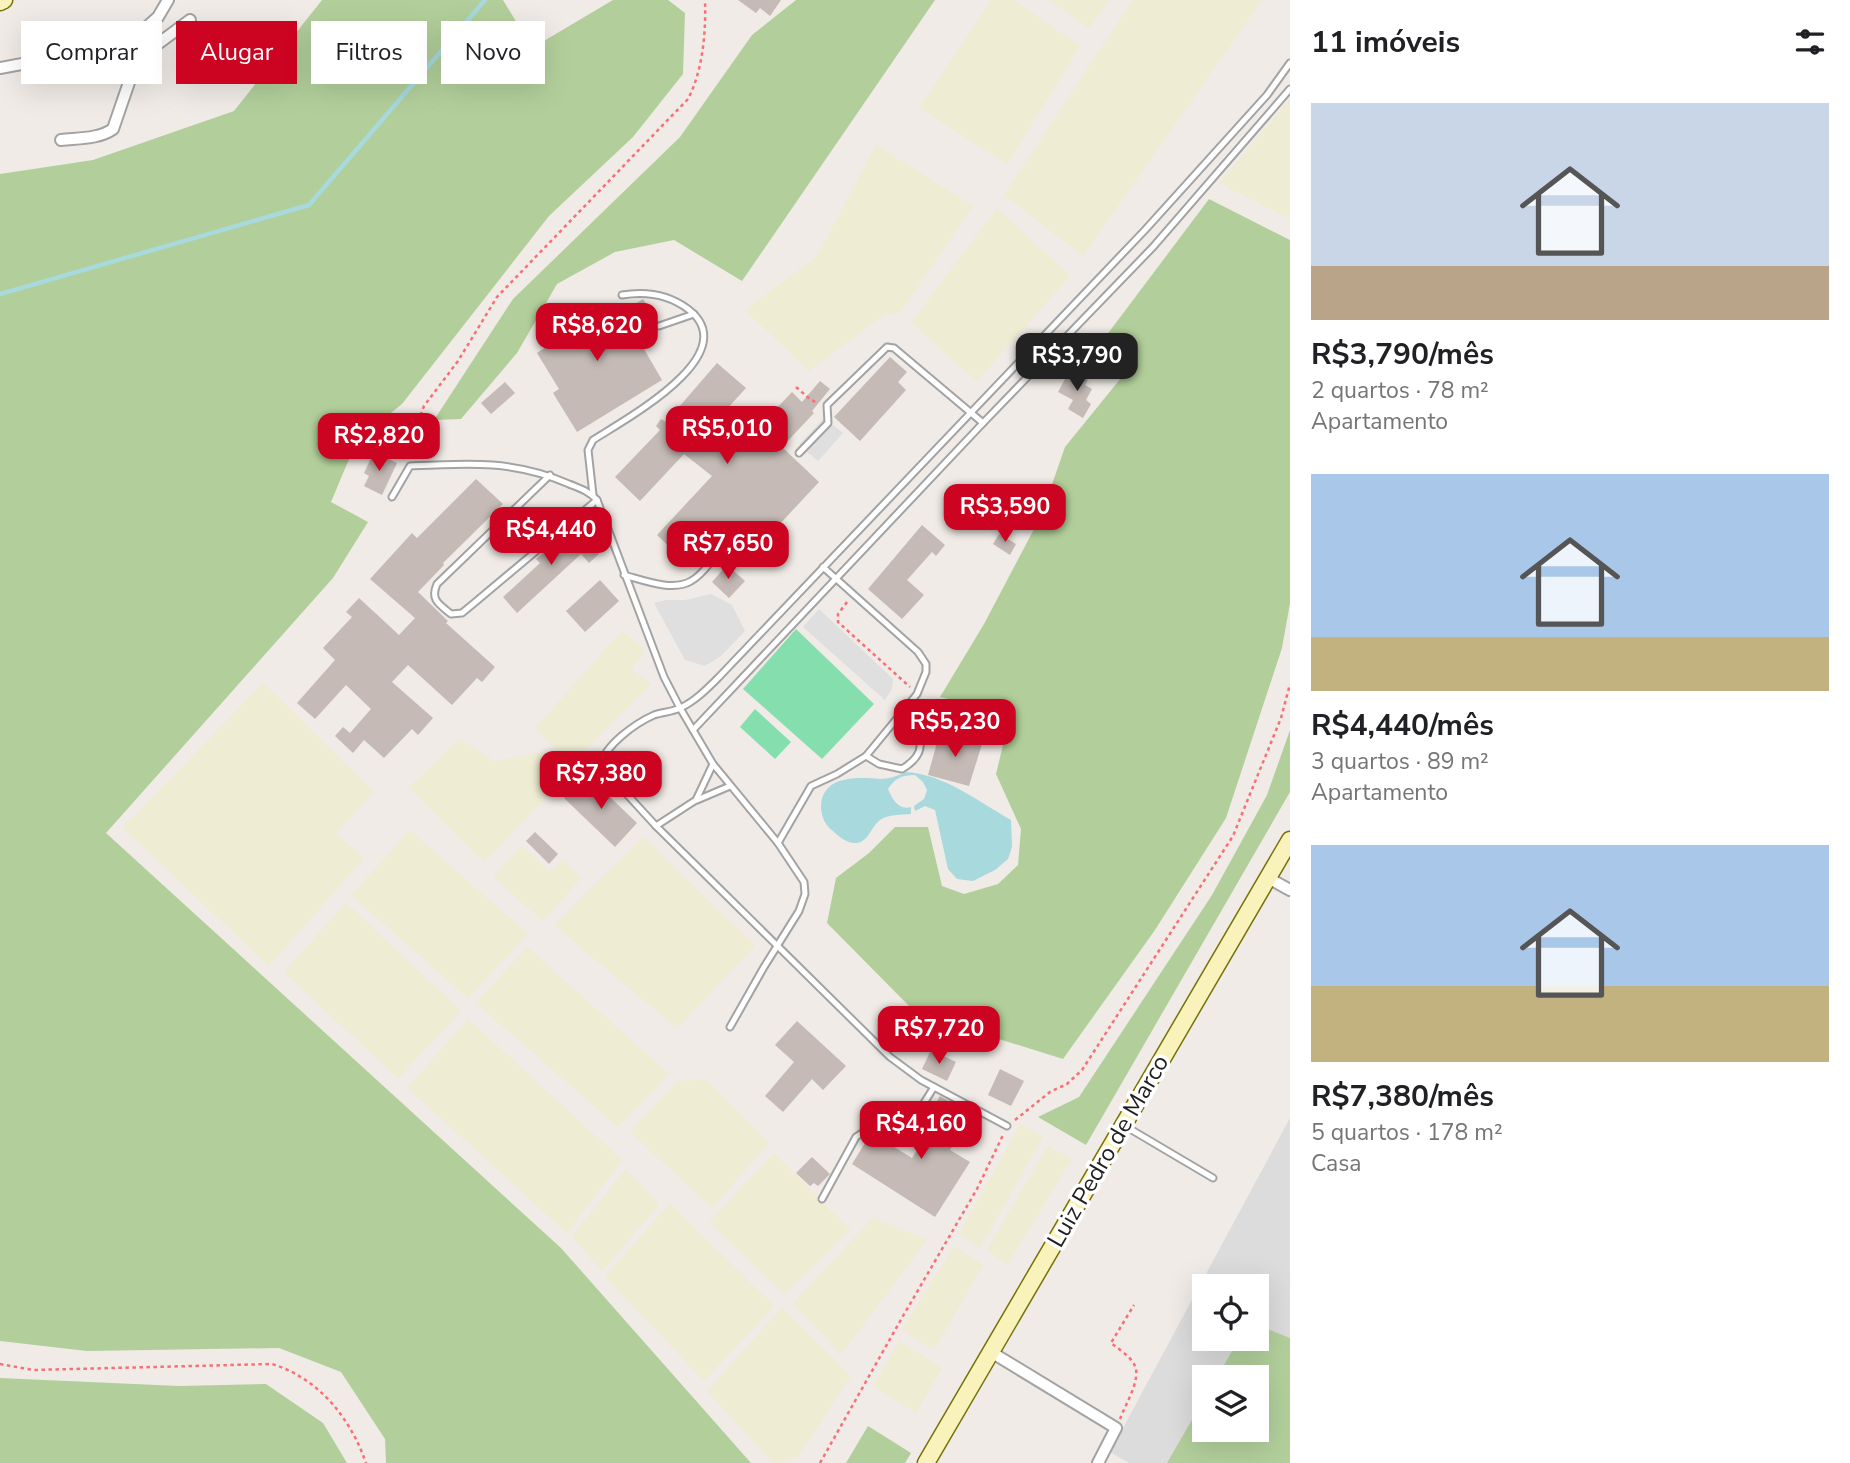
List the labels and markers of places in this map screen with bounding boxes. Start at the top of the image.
pin: R$8,620 [532,304,662,363]
pin: R$3,790 [1012,334,1142,393]
pin: R$5,010 [662,406,792,466]
pin: R$2,820 [314,414,444,473]
pin: R$3,590 [940,484,1070,544]
pin: R$4,440 [486,508,616,567]
pin: R$7,650 [663,522,793,581]
pin: R$5,230 [890,700,1020,759]
pin: R$7,380 [536,752,666,811]
pin: R$7,720 [874,1006,1004,1066]
pin: R$4,160 [856,1102,986,1161]

